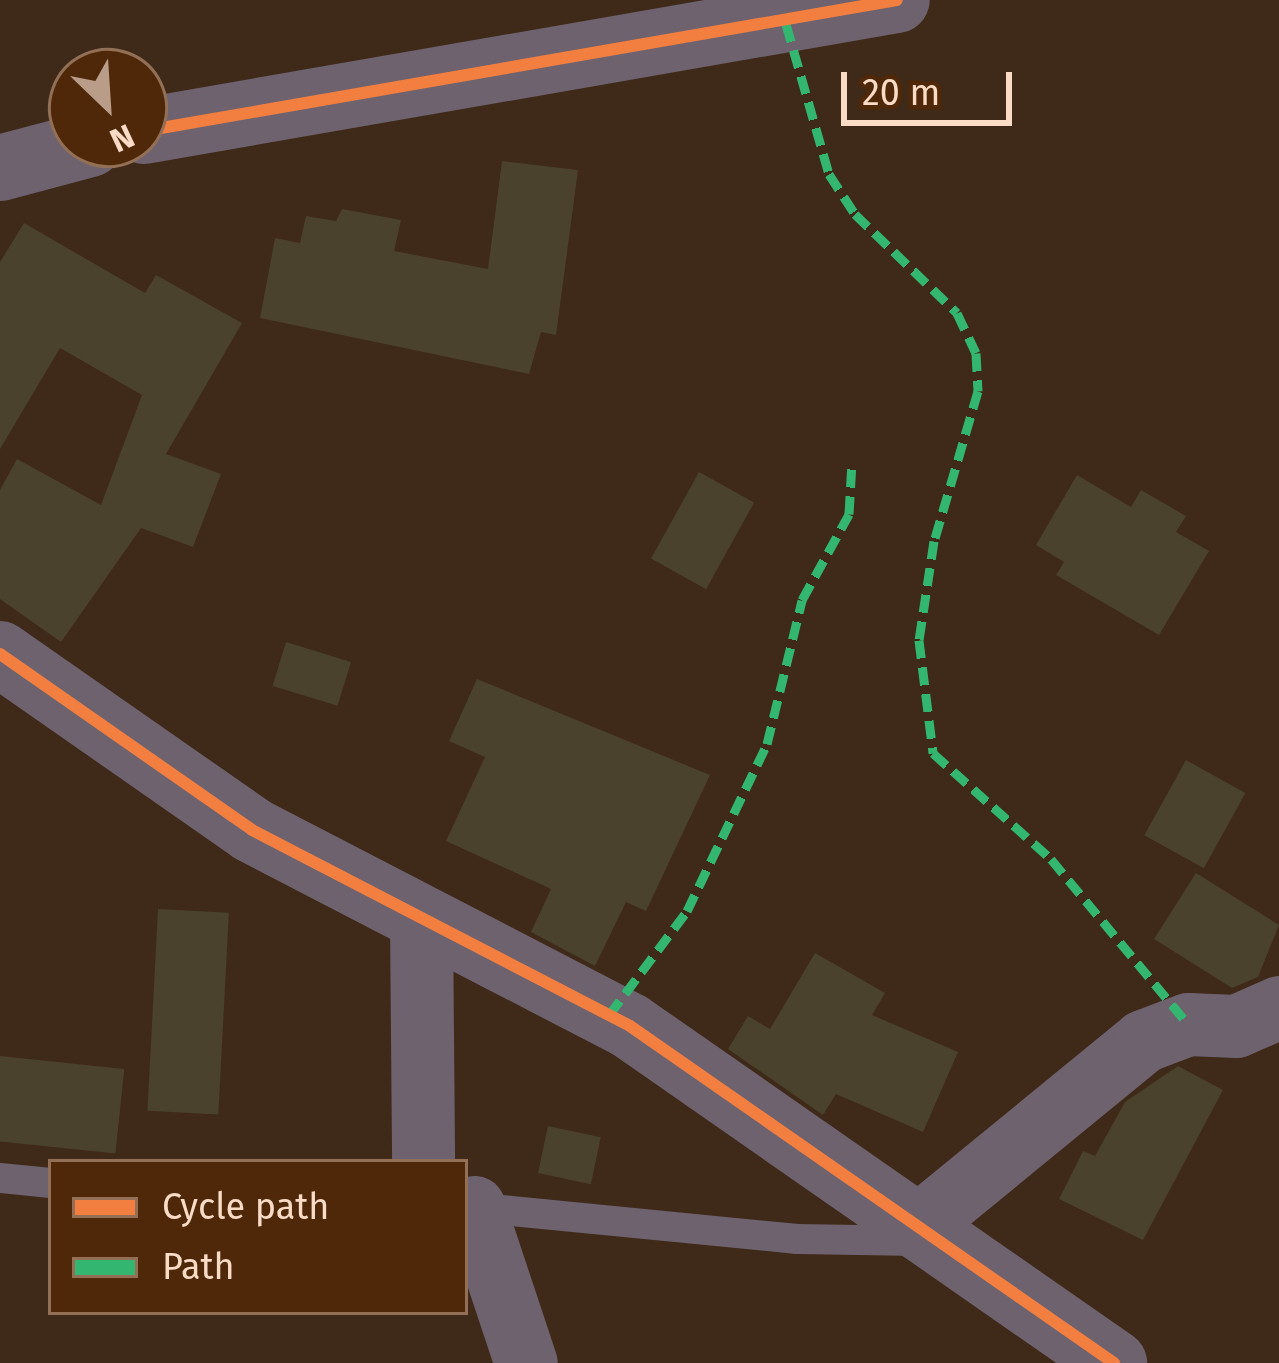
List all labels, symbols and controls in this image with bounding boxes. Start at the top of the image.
north arrow [48,48,168,168]
scale bar [847,48,1018,122]
text: 20 m [862,71,940,115]
text: N [104,115,140,161]
legend [48,1159,468,1315]
text: Cycle path [162,1185,329,1229]
text: Path [162,1245,235,1289]

